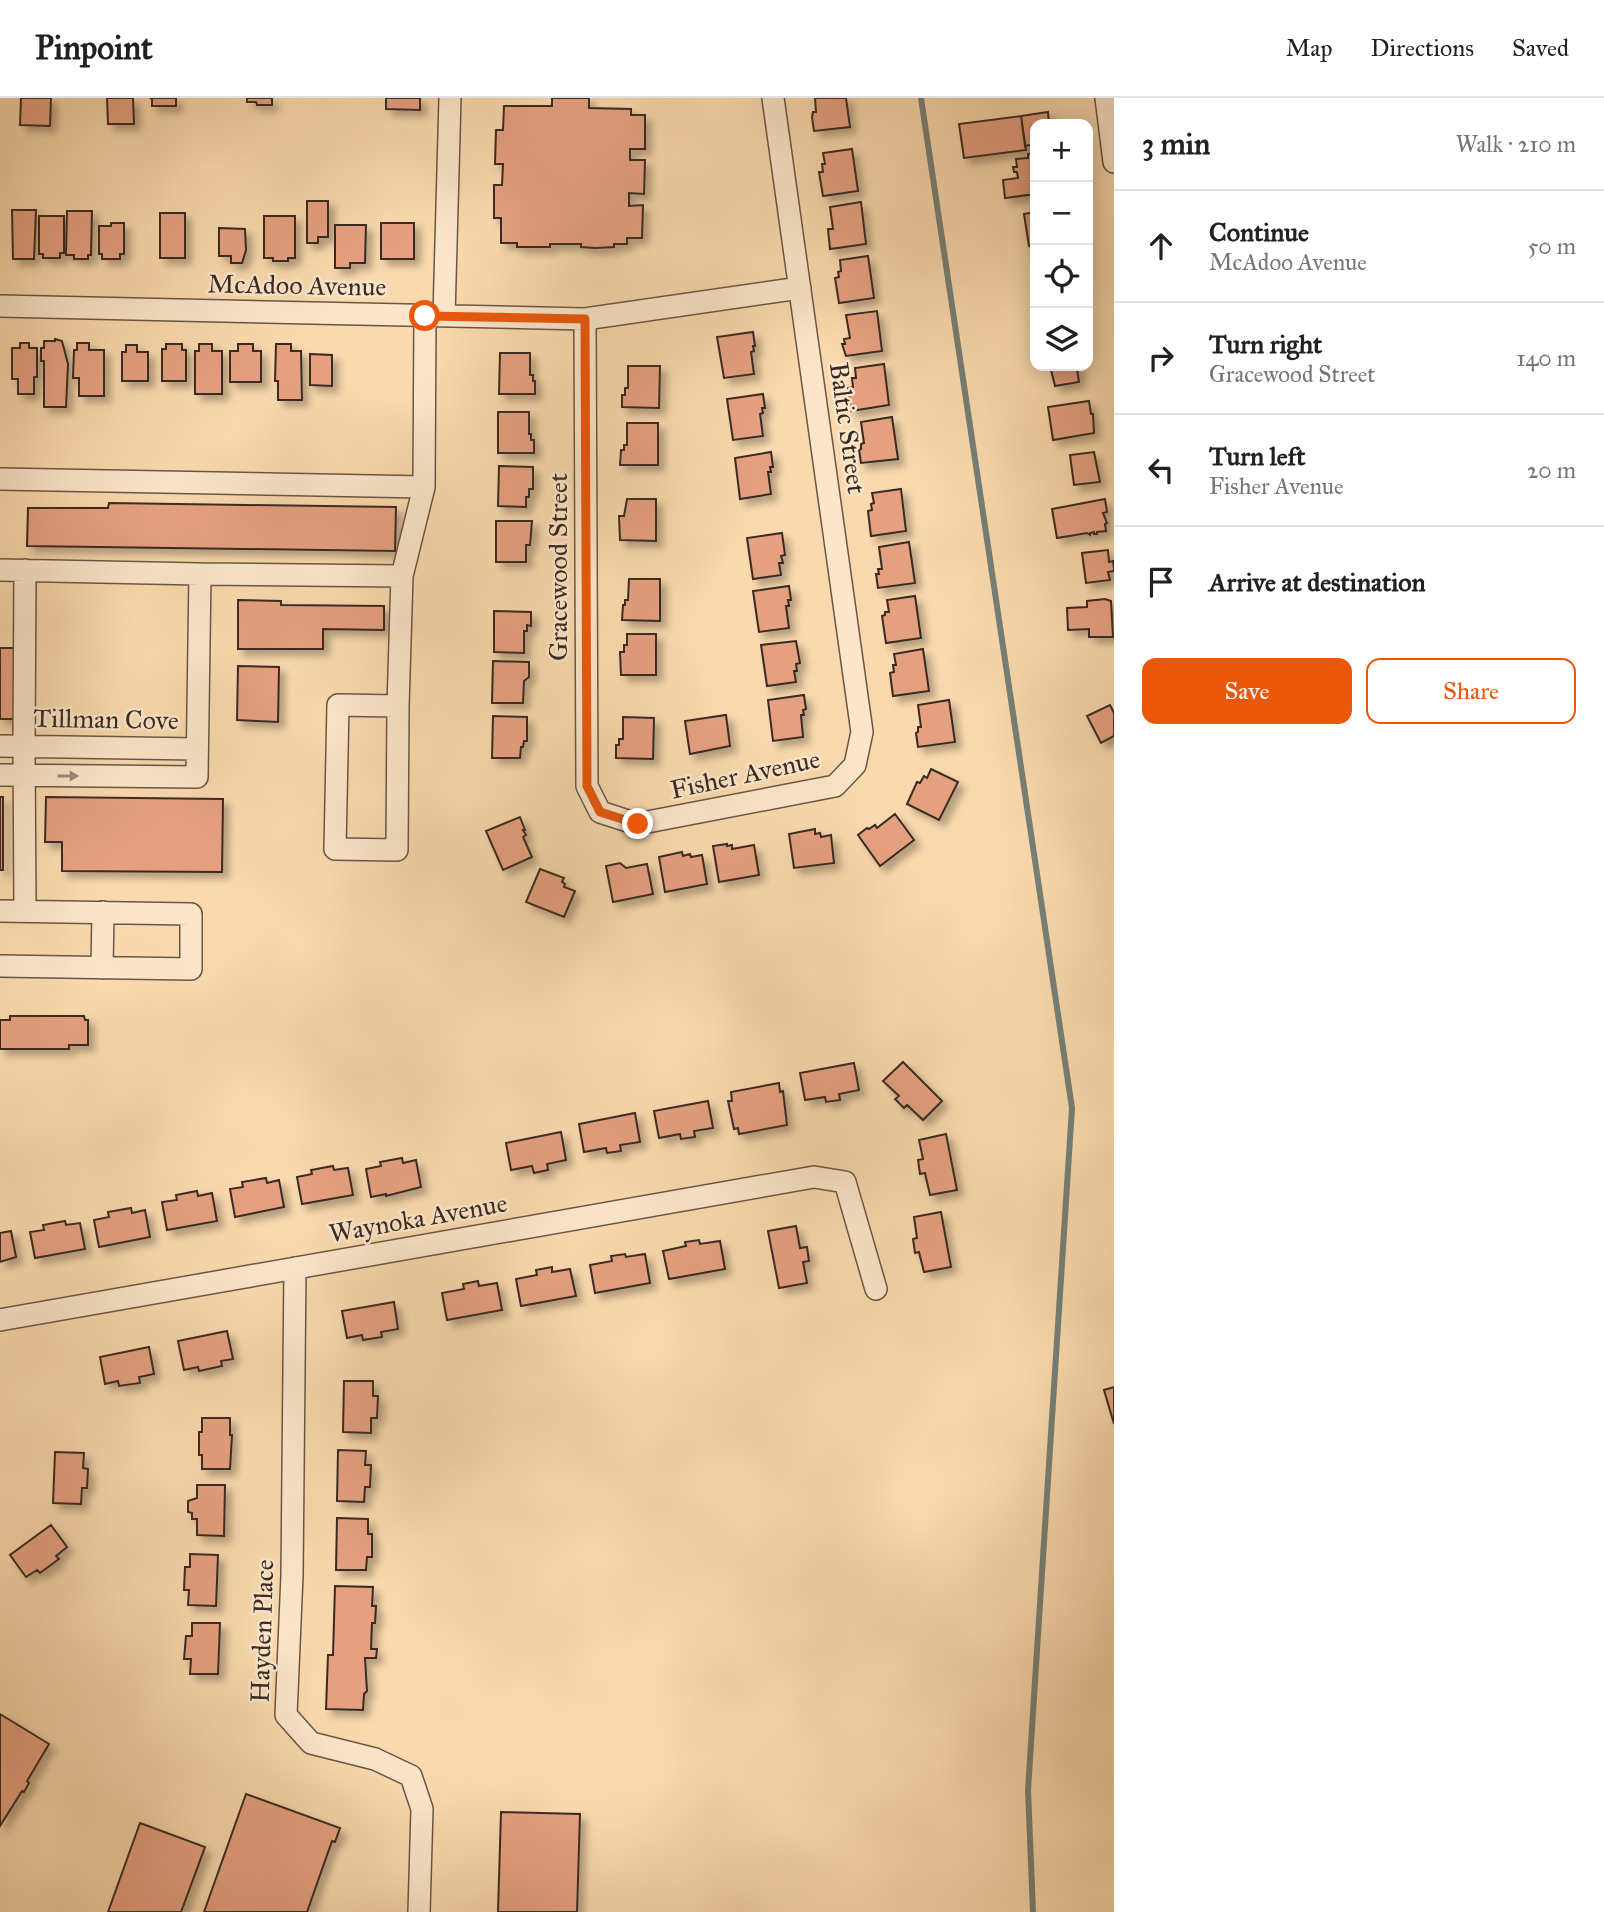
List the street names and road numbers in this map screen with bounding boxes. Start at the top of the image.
street label: McAdoo Avenue [207,267,387,303]
street label: Baltic Street [823,360,873,496]
street label: Gracewood Street [542,473,574,661]
street label: Tillman Cove [33,702,179,736]
street label: Fisher Avenue [667,742,823,805]
street label: Waynoka Avenue [326,1187,510,1249]
street label: Hayden Place [244,1559,280,1703]

